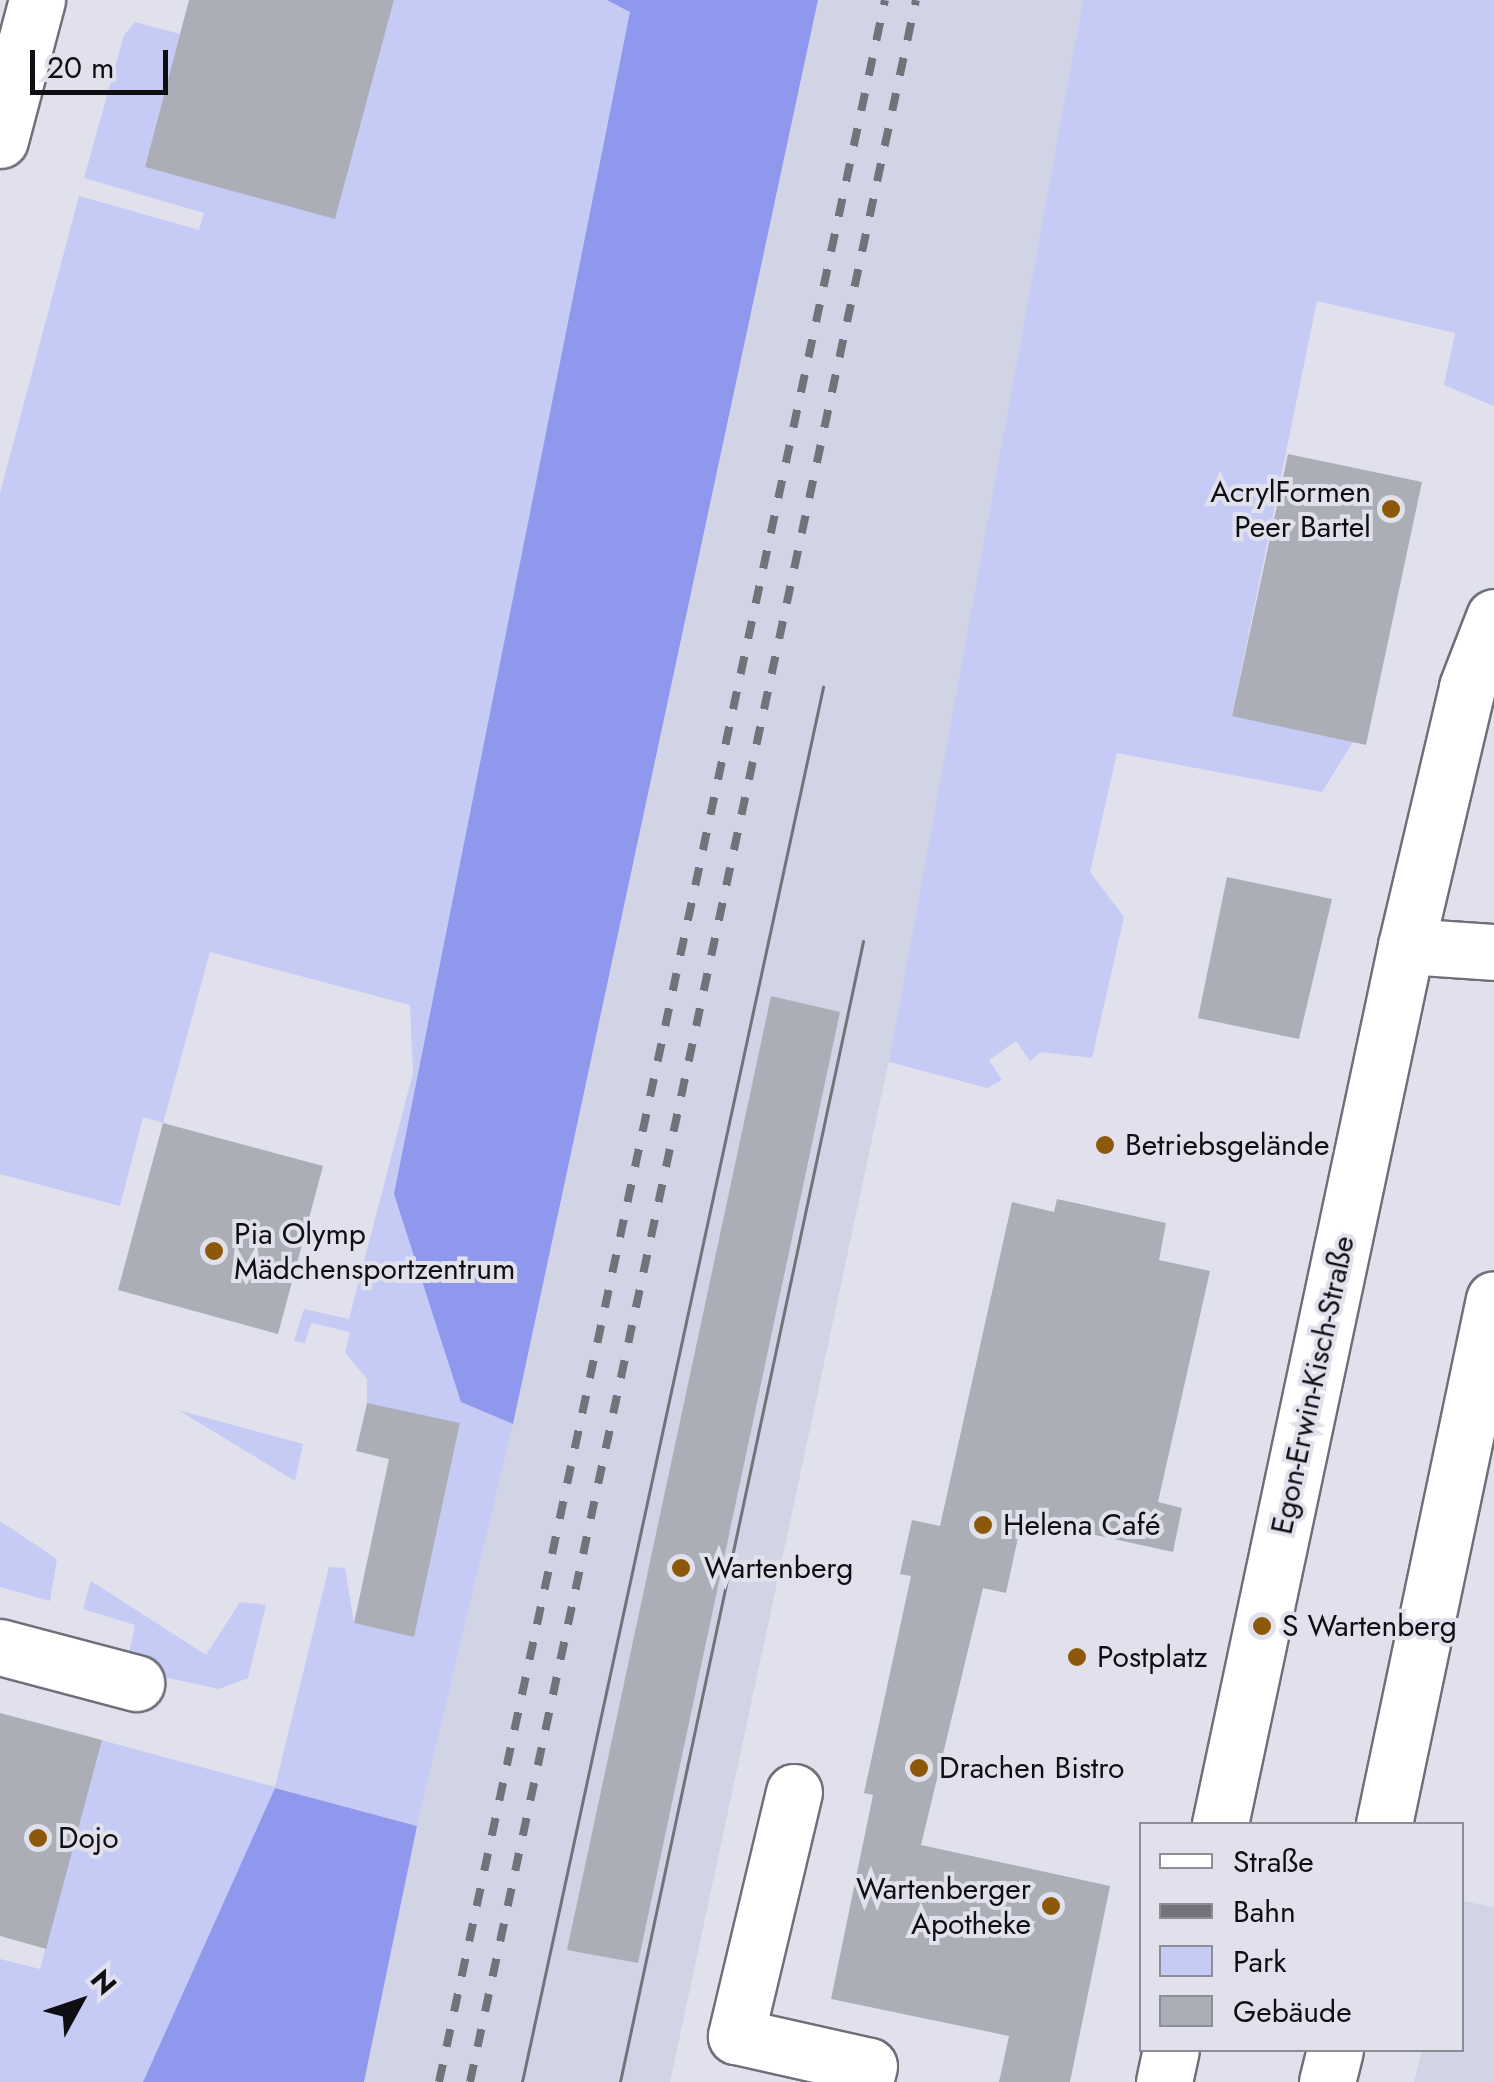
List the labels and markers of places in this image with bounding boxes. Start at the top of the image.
place label: AcrylFormen Peer Bartel [1210,474,1371,544]
marker: AcrylFormen Peer Bartel [1380,498,1402,520]
place label: Betriebsgelände [1125,1127,1329,1163]
marker: Betriebsgelände [1094,1134,1116,1156]
place label: Pia Olymp Mädchensportzentrum [234,1216,515,1286]
marker: Pia Olymp Mädchensportzentrum [203,1240,225,1262]
place label: Helena Café [1003,1507,1160,1543]
marker: Helena Café [972,1514,994,1536]
place label: Wartenberg [704,1550,853,1586]
marker: Wartenberg [668,1555,694,1581]
place label: S Wartenberg [1282,1608,1457,1644]
marker: S Wartenberg [1251,1615,1273,1637]
place label: Postplatz [1097,1639,1208,1675]
marker: Postplatz [1066,1646,1088,1668]
place label: Drachen Bistro [939,1750,1124,1786]
marker: Drachen Bistro [908,1757,930,1779]
place label: Dojo [58,1820,119,1856]
marker: Dojo [27,1827,49,1849]
place label: Wartenberger Apotheke [856,1871,1031,1942]
marker: Wartenberger Apotheke [1040,1895,1062,1917]

